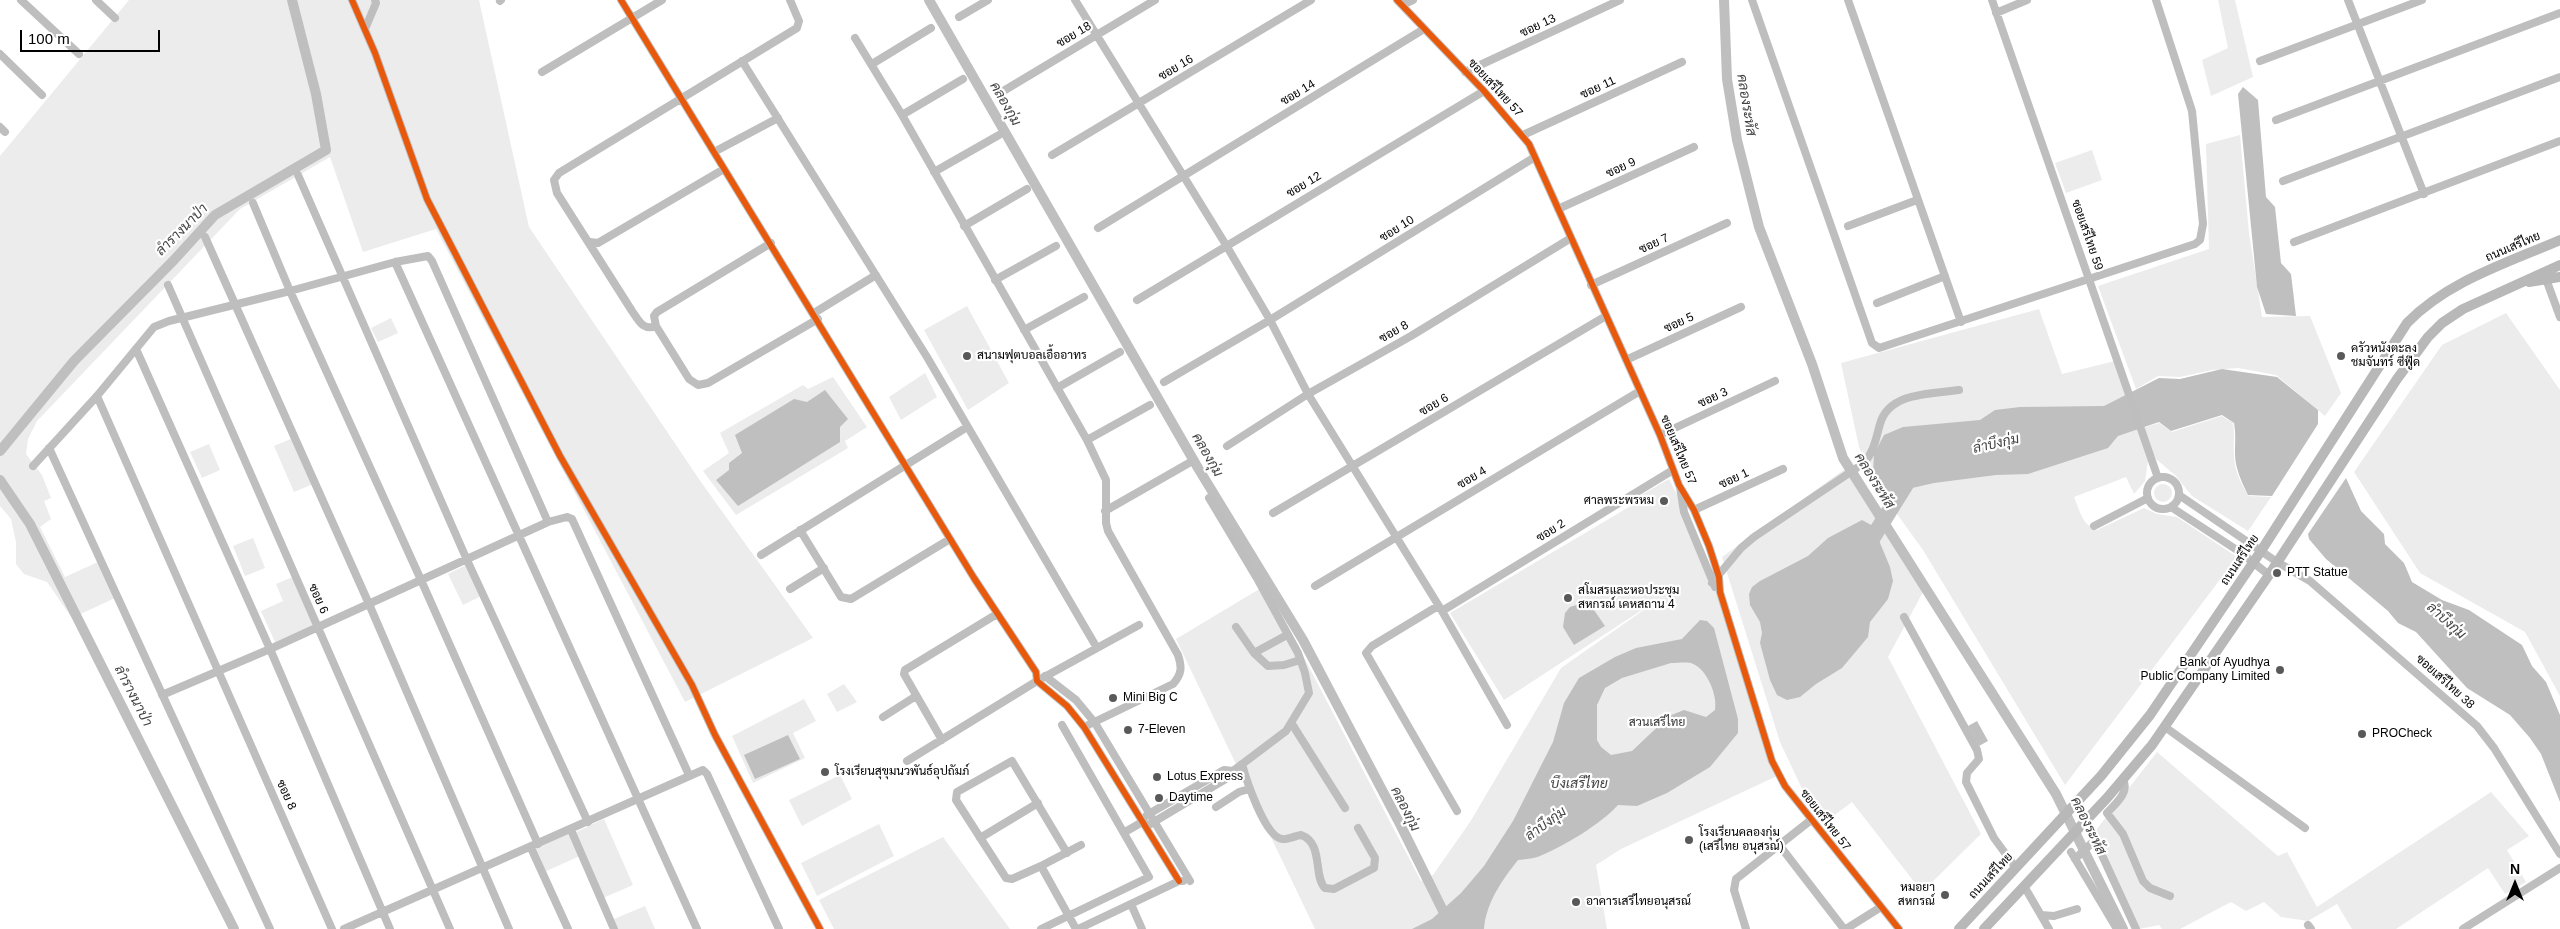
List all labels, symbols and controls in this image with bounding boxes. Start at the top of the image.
street label: ซอย 13 [1518,11,1558,41]
street label: ซอย 18 [1054,19,1094,51]
scale bar [22,20,162,52]
text: 100 m [28,30,70,47]
street label: ซอย 16 [1156,52,1196,84]
street label: ซอยเสรีไทย 57 [1465,56,1525,120]
water label: คลองระหัส [1733,73,1759,137]
street label: ซอย 11 [1578,74,1618,102]
street label: ซอย 14 [1278,77,1318,109]
water label: คลองกุ่ม [986,79,1024,129]
street label: ซอย 9 [1604,155,1638,181]
street label: ซอย 12 [1284,169,1324,201]
street label: ซอยเสรีไทย 59 [2068,198,2106,272]
water label: ลำรางนาป่า [153,201,211,259]
street label: ซอย 10 [1377,213,1417,245]
street label: ถนนเสรีไทย [2483,229,2543,265]
street label: ซอย 7 [1637,231,1671,257]
street label: ซอย 5 [1662,310,1696,336]
street label: ซอย 8 [1377,318,1411,346]
place label: ครัวหนังตะลุง ชมจันทร์ ซีฟู๊ด [2351,342,2420,370]
place label: สนามฟุตบอลเอื้ออาทร [977,349,1087,363]
marker: สนามฟุตบอลเอื้ออาทร [961,350,973,362]
marker: ครัวหนังตะลุง ชมจันทร์ ซีฟู๊ด [2335,350,2347,362]
street label: ซอย 3 [1696,385,1730,411]
street label: ซอย 6 [1417,391,1451,419]
street label: ซอยเสรีไทย 57 [1657,413,1699,487]
water label: คลองกุ่ม [1188,430,1226,480]
water label: ลำบึงกุ่ม [1971,431,2021,457]
water label: คลองระหัส [1850,450,1898,512]
street label: ซอย 4 [1455,464,1489,492]
street label: ซอย 1 [1717,466,1751,492]
place label: ศาลพระพรหม [1584,494,1654,508]
marker: ศาลพระพรหม [1658,495,1670,507]
street label: ซอย 2 [1534,517,1568,545]
street label: ถนนเสรีไทย [2218,532,2262,588]
place label: PTT Statue [2287,566,2348,580]
marker: PTT Statue [2271,567,2283,579]
street label: ซอย 6 [305,582,331,616]
place label: สโมสรและหอประชุม สหกรณ์ เคหสถาน 4 [1578,584,1679,612]
marker: สโมสรและหอประชุม สหกรณ์ เคหสถาน 4 [1562,592,1574,604]
water label: ลำบึงกุ่ม [2423,599,2469,643]
street label: ซอยเสรีไทย 38 [2413,652,2477,712]
place label: Bank of Ayudhya Public Company Limited [2141,656,2270,684]
water label: ลำรางนาป่า [110,663,156,729]
marker: Bank of Ayudhya Public Company Limited [2274,664,2286,676]
place label: Mini Big C [1123,691,1178,705]
marker: Mini Big C [1107,692,1119,704]
park label: สวนเสรีไทย [1629,716,1685,730]
place label: 7-Eleven [1138,723,1185,737]
marker: 7-Eleven [1122,724,1134,736]
place label: PROCheck [2372,727,2432,741]
marker: PROCheck [2356,728,2368,740]
place label: โรงเรียนสุขุมนวพันธ์อุปถัมภ์ [835,765,970,779]
marker: โรงเรียนสุขุมนวพันธ์อุปถัมภ์ [819,766,831,778]
place label: Lotus Express [1167,770,1243,784]
marker: Lotus Express [1151,771,1163,783]
water label: บึงเสรีไทย [1550,776,1608,792]
street label: ซอย 8 [273,778,299,812]
water label: คลองกุ่ม [1387,784,1423,834]
street label: ซอยเสรีไทย 57 [1797,786,1853,854]
place label: Daytime [1169,791,1213,805]
marker: Daytime [1153,792,1165,804]
water label: คลองระหัส [2067,794,2109,858]
water label: ลำบึงกุ่ม [1522,803,1570,845]
place label: โรงเรียนคลองกุ่ม (เสรีไทย อนุสรณ์) [1699,826,1784,854]
marker: โรงเรียนคลองกุ่ม (เสรีไทย อนุสรณ์) [1683,834,1695,846]
street label: ถนนเสรีไทย [1966,850,2016,902]
north arrow [2490,859,2540,909]
text: N [2510,861,2520,877]
place label: หมอยา สหกรณ์ [1898,881,1935,909]
marker: หมอยา สหกรณ์ [1939,889,1951,901]
place label: อาคารเสรีไทยอนุสรณ์ [1586,895,1691,909]
marker: อาคารเสรีไทยอนุสรณ์ [1570,896,1582,908]

